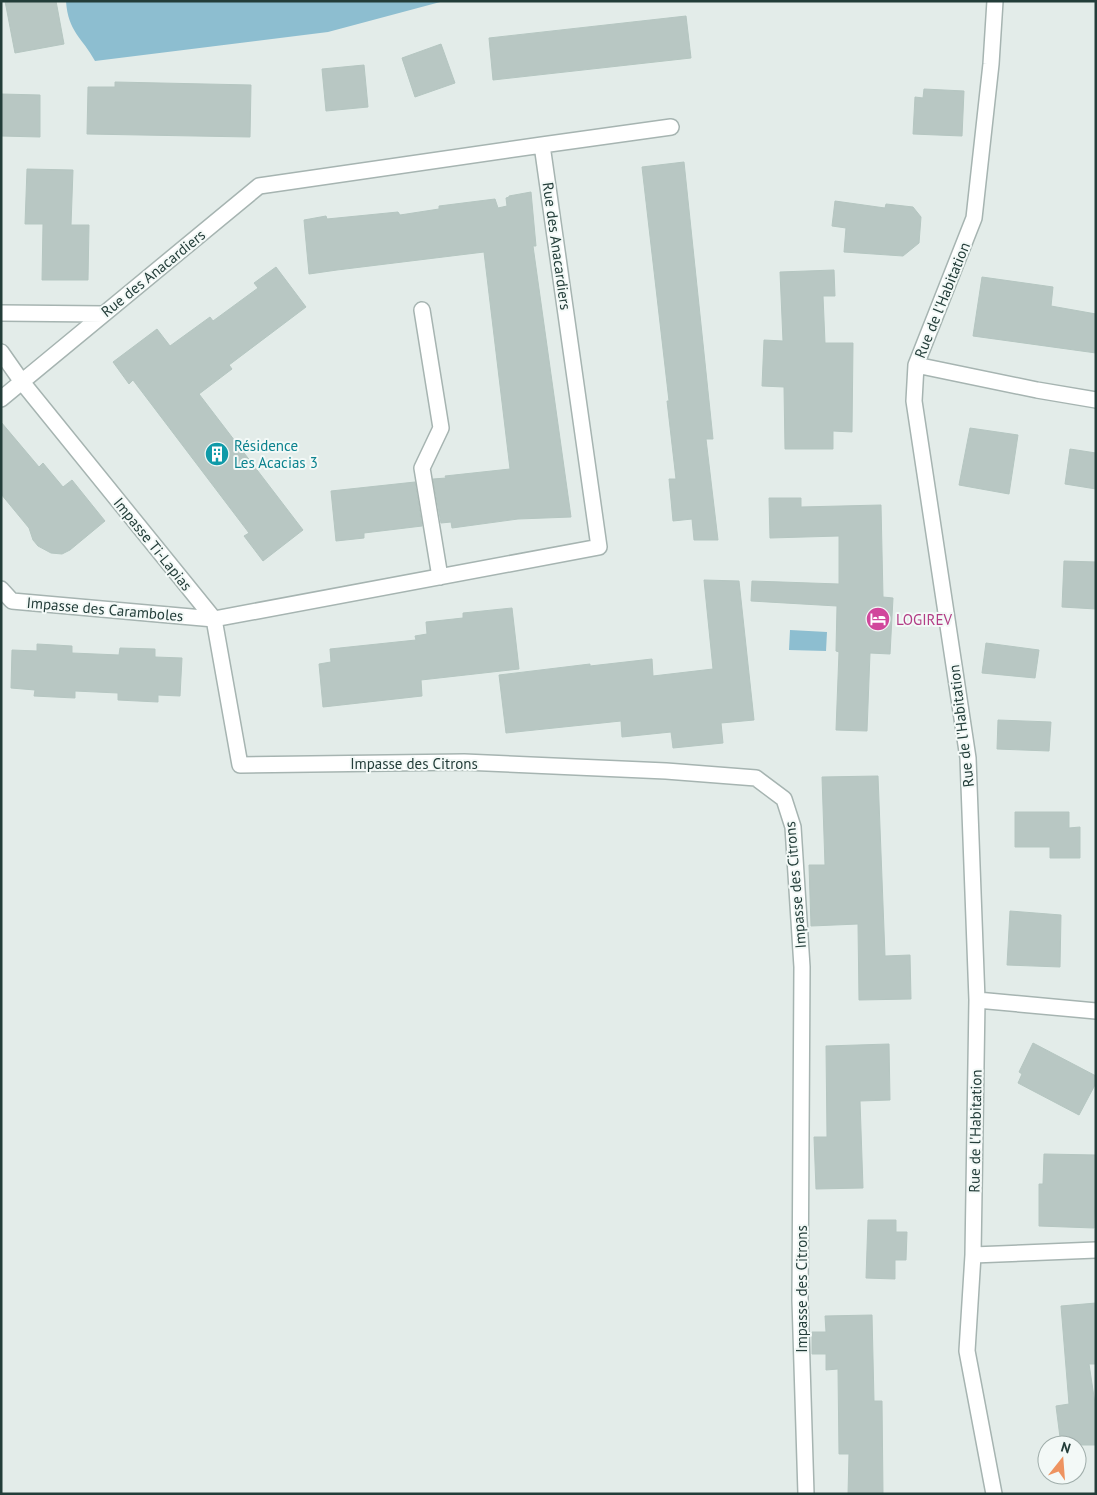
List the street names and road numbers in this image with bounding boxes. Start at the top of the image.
street label: Rue des Anacardiers [539,181,575,311]
street label: Rue des Anacardiers [97,225,209,321]
street label: Rue de l'Habitation [910,239,974,361]
street label: Impasse Ti-Lapias [110,494,196,594]
street label: Impasse des Caramboles [26,593,184,625]
street label: Rue de l'Habitation [944,664,978,788]
street label: Impasse des Citrons [350,754,478,773]
street label: Impasse des Citrons [780,821,810,949]
street label: Rue de l'Habitation [964,1069,986,1193]
street label: Impasse des Citrons [792,1225,811,1353]

